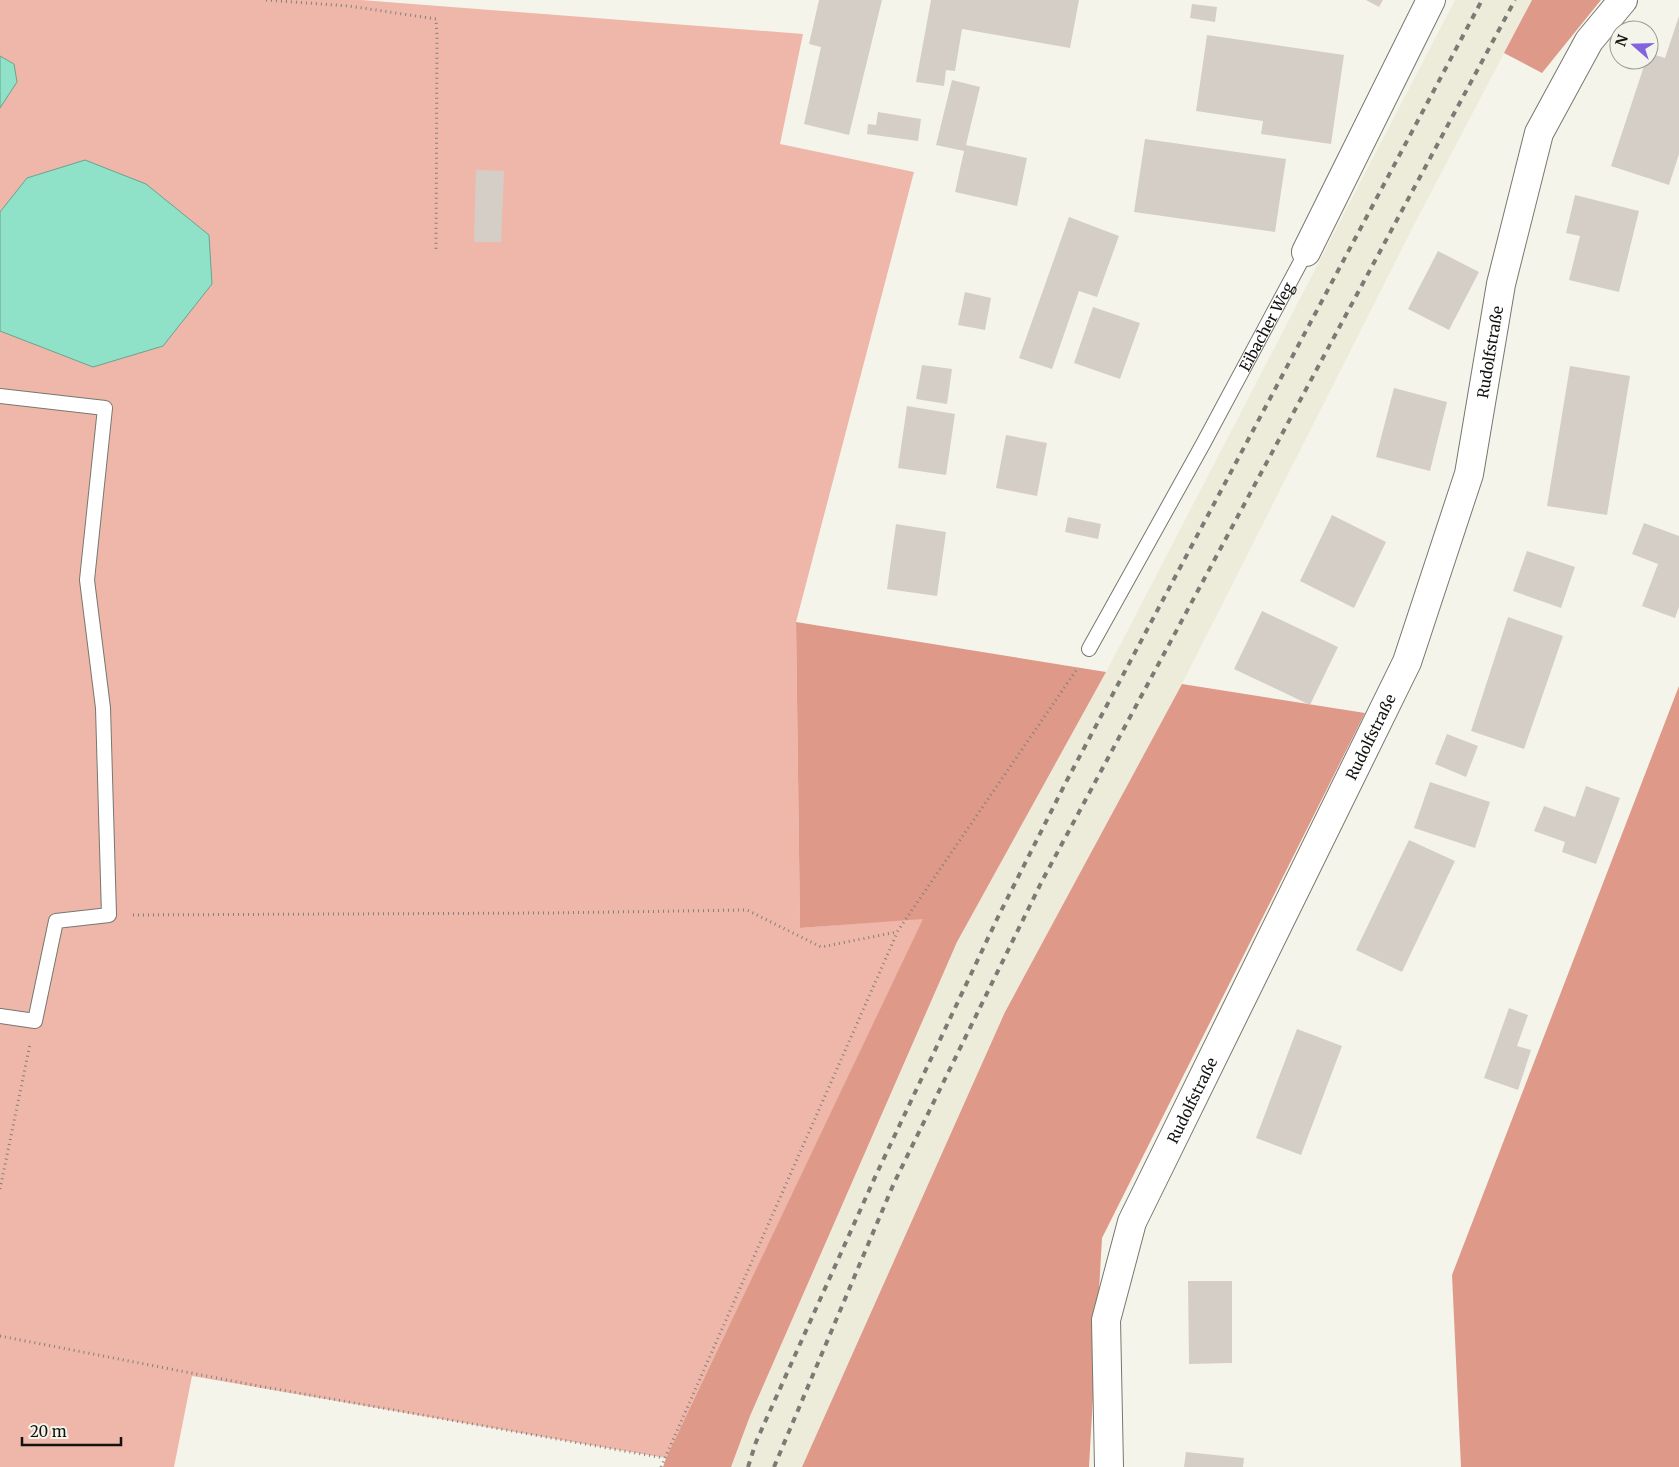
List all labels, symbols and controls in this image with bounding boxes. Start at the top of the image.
north arrow [1609,20,1659,70]
text: N [1611,32,1632,49]
street label: Eibacher Weg [1235,279,1298,374]
street label: Rudolfstraße [1472,304,1507,400]
street label: Rudolfstraße [1341,691,1399,783]
street label: Rudolfstraße [1163,1054,1221,1146]
scale bar [22,1414,121,1446]
text: 20 m [30,1422,67,1441]

